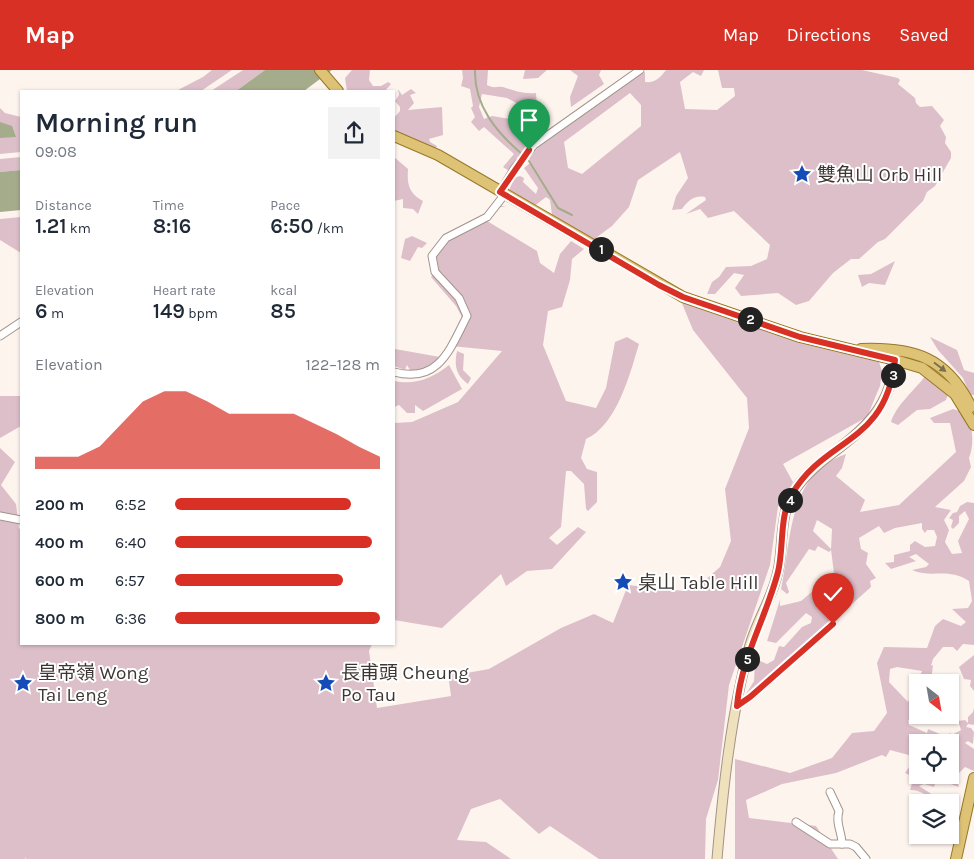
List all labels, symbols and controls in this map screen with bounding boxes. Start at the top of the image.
text: Map [25,21,75,49]
text: Map [723,24,759,46]
text: Directions [787,24,871,46]
text: Saved [899,24,949,46]
pin [508,99,550,150]
text: Morning run [35,106,198,139]
icon: arrive [515,106,543,134]
button: share [328,107,380,159]
text: 09:08 [35,142,77,161]
place icon: 雙魚山 Orb Hill [791,163,813,185]
place label: 雙魚山 Orb Hill [817,164,942,186]
text: Distance [35,197,92,214]
text: Time [153,197,184,214]
text: Pace [270,197,300,214]
text: 1.21 [35,214,67,238]
text: 8:16 [153,214,191,238]
text: 6:50 [270,214,314,238]
text: km [67,220,91,237]
text: /km [314,220,344,237]
pin: 1 [588,236,614,262]
text: 1 [599,241,604,258]
text: Elevation [35,282,94,299]
text: Heart rate [153,282,216,299]
text: kcal [270,282,297,299]
text: 6 [35,299,48,323]
text: 149 [153,299,185,323]
text: 85 [270,299,296,323]
text: m [48,305,64,322]
text: bpm [185,305,218,322]
pin: 2 [738,306,762,332]
text: 2 [746,311,755,328]
text: Elevation [35,355,103,374]
text: 122–128 m [305,355,380,374]
one-way arrow [933,361,946,372]
pin: 3 [880,362,906,388]
text: 3 [889,367,898,384]
pin: 4 [778,488,802,512]
text: 4 [786,492,795,509]
text: 200 m [35,495,84,514]
text: 6:52 [115,495,146,514]
text: 400 m [35,533,84,552]
text: 6:40 [115,533,146,552]
text: 600 m [35,571,84,590]
text: 6:57 [115,571,144,590]
place icon: 桌山 Table Hill [612,571,634,593]
place label: 桌山 Table Hill [638,572,759,594]
pin [812,573,854,624]
icon: check [819,580,847,608]
text: 800 m [35,609,85,628]
text: 6:36 [115,609,146,628]
pin: 5 [734,646,760,672]
text: 5 [743,651,752,668]
place label: 皇帝嶺 Wong Tai Leng [38,662,149,706]
place label: 長甫頭 Cheung Po Tau [341,662,469,706]
place icon: 皇帝嶺 Wong Tai Leng [12,672,34,694]
place icon: 長甫頭 Cheung Po Tau [315,672,337,694]
north arrow [909,674,959,724]
map controls [909,674,959,844]
button: locate [909,734,959,784]
button: layers [909,794,959,844]

